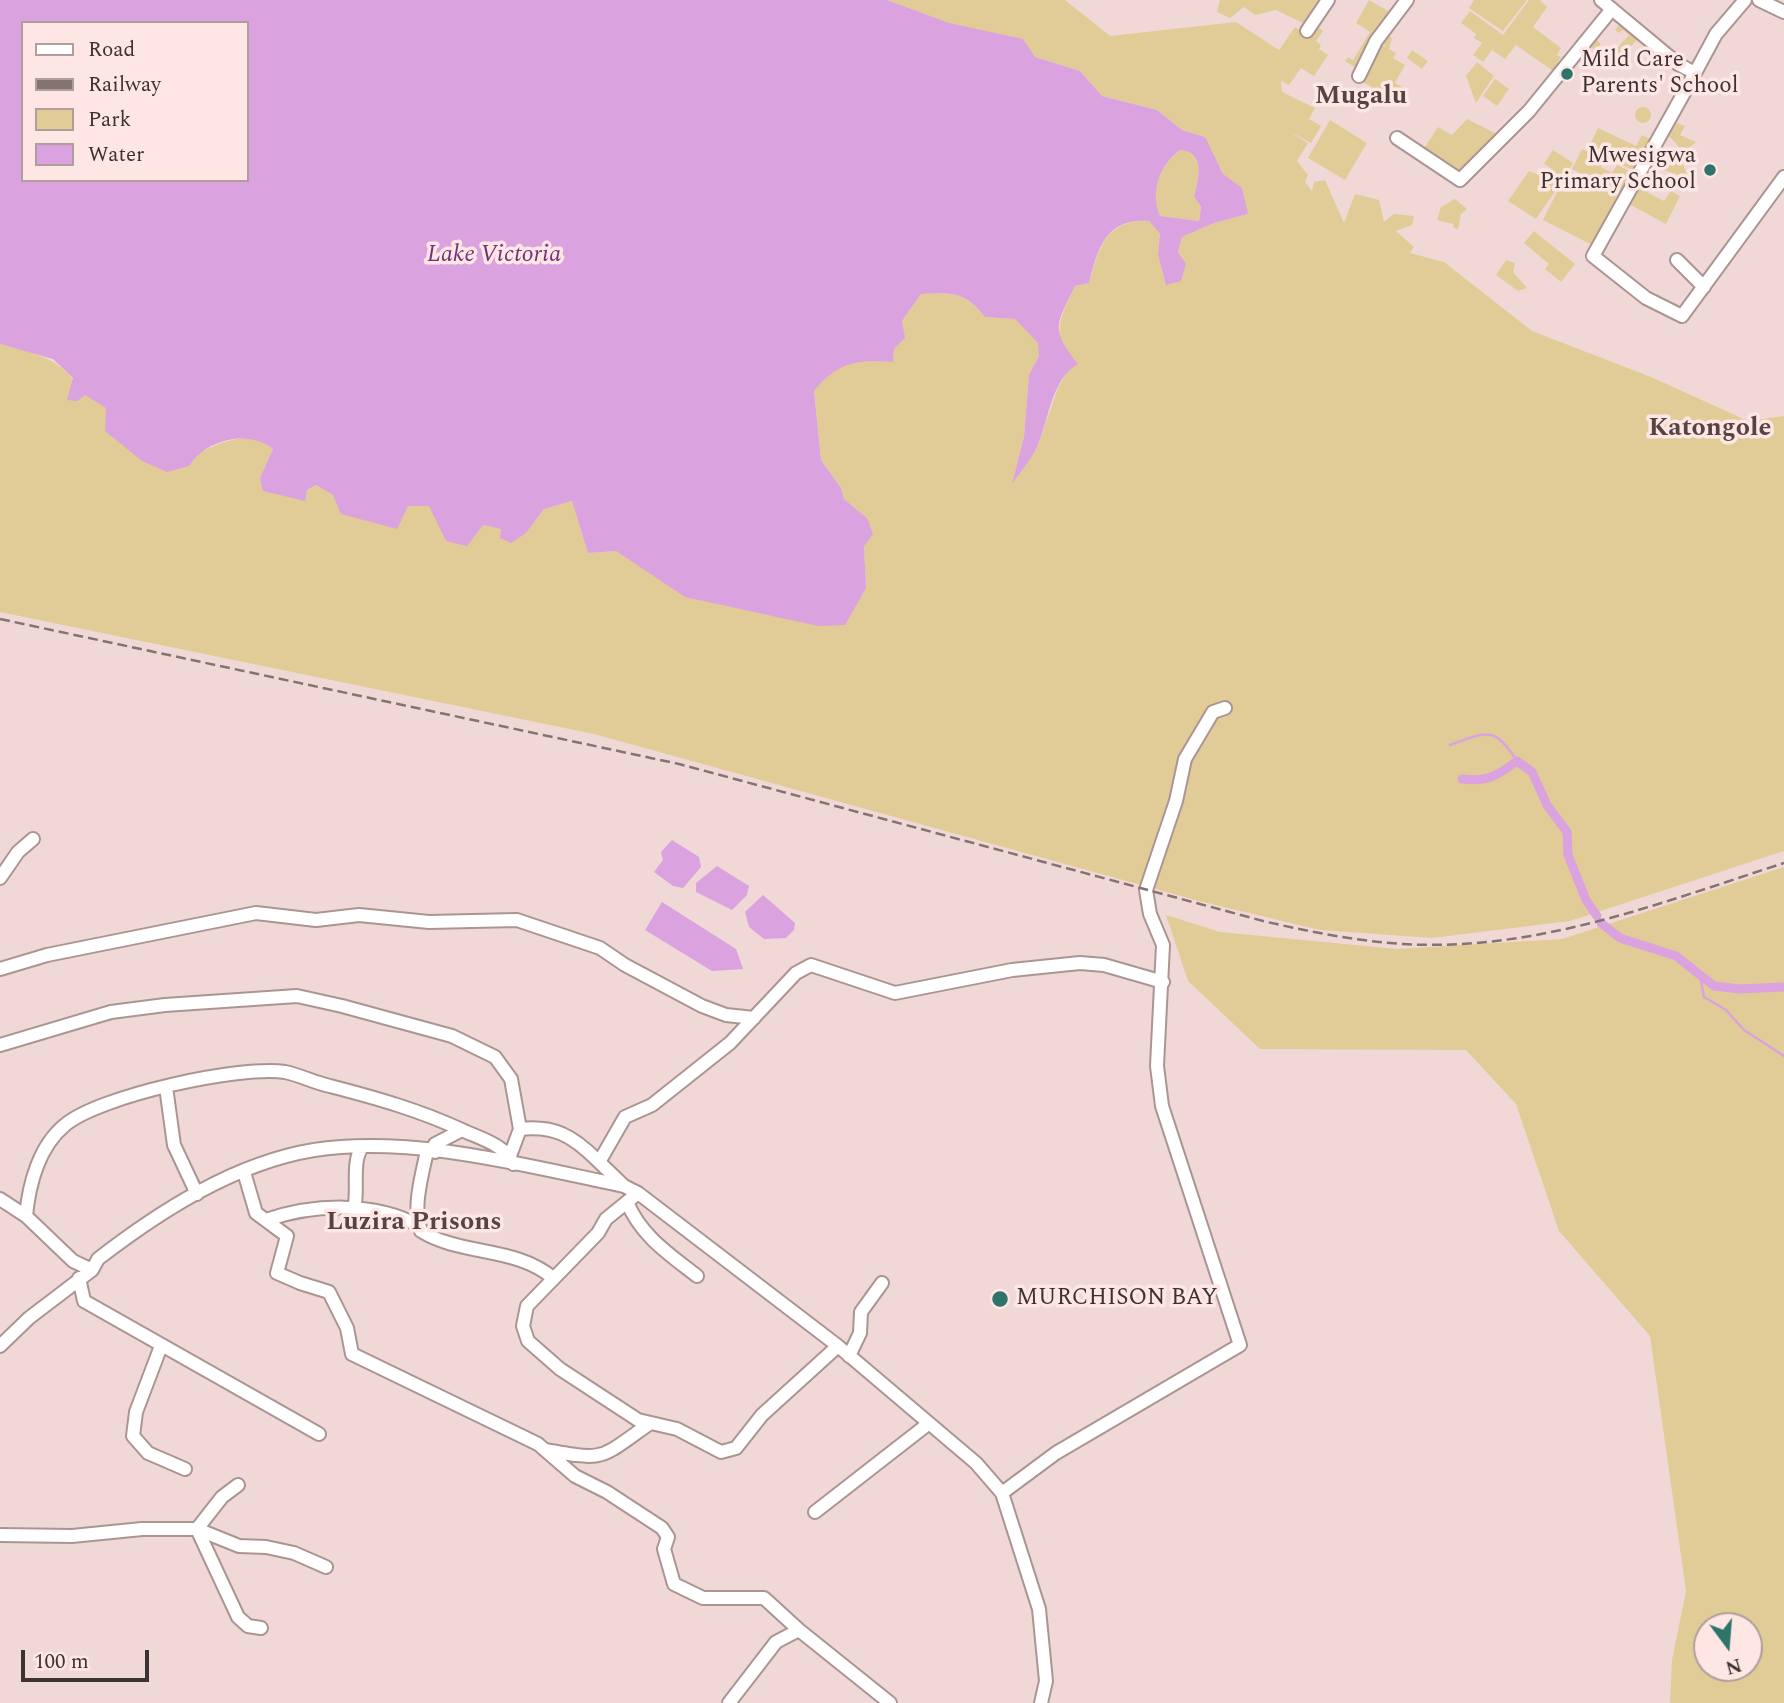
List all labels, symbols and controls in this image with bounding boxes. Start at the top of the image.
legend [21,21,248,182]
text: Road [88,34,135,66]
place label: Mild Care Parents' School [1581,47,1738,101]
marker: Mild Care Parents' School [1559,66,1575,82]
text: Railway [88,69,161,101]
district label: Mugalu [1315,82,1407,114]
text: Park [88,104,131,136]
text: Water [88,139,144,171]
place label: Mwesigwa Primary School [1540,143,1696,197]
marker: Mwesigwa Primary School [1702,162,1718,178]
water label: Lake Victoria [427,242,561,270]
district label: Katongole [1649,414,1771,446]
district label: Luzira Prisons [326,1208,502,1240]
place label: MURCHISON BAY [1016,1285,1218,1313]
marker: MURCHISON BAY [990,1289,1010,1309]
north arrow [1693,1612,1763,1682]
scale bar [24,1636,152,1680]
text: 100 m [34,1646,89,1678]
text: N [1722,1650,1745,1682]

